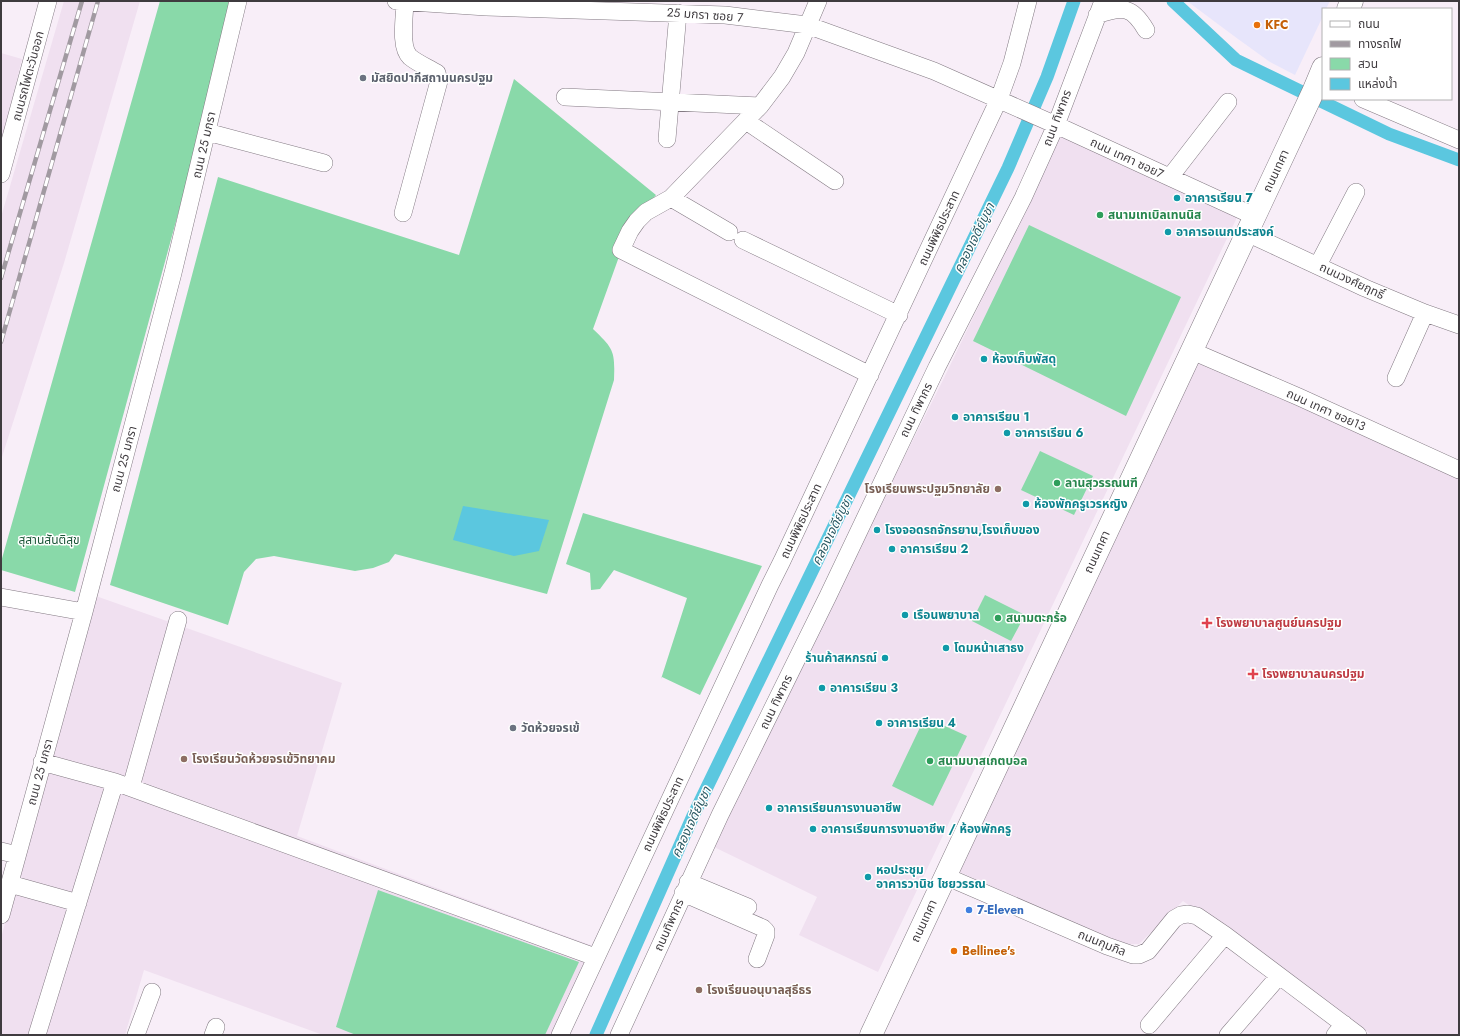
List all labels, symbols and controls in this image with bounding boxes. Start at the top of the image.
street label: 25 มกรา ซอย 7 [666,3,745,27]
legend [1322,8,1452,100]
text: ถนน [1358,15,1380,33]
place label: KFC [1265,16,1288,34]
marker: KFC [1252,20,1262,30]
street label: ถนนรถไฟตะวันออก [7,29,49,123]
text: ทางรถไฟ [1358,35,1401,53]
text: สวน [1358,55,1378,73]
place label: มัสยิดปากีสถานนครปฐม [371,69,493,87]
marker: มัสยิดปากีสถานนครปฐม [358,73,368,83]
text: แหล่งน้ำ [1358,75,1397,93]
street label: ถนน ทิพากร [1038,87,1076,149]
street label: ถนน 25 มกรา [188,110,220,180]
street label: ถนน เทศา ซอย7 [1087,133,1167,183]
street label: ถนนเทศา [1258,147,1294,195]
street label: ถนนพิพิธประสาท [914,187,964,269]
place label: อาคารเรียน 7 [1185,189,1254,207]
marker: อาคารเรียน 7 [1172,193,1182,203]
water label: คลองเจดีย์บูชา [949,199,1000,276]
place label: สนามเทเบิลเทนนิส [1108,206,1201,224]
marker: สนามเทเบิลเทนนิส [1095,210,1105,220]
place label: อาคารอเนกประสงค์ [1176,223,1274,241]
marker: อาคารอเนกประสงค์ [1163,227,1173,237]
street label: ถนนวงศ์ยฤทธิ์ [1316,258,1388,304]
place label: ห้องเก็บพัสดุ [992,350,1056,368]
marker: ห้องเก็บพัสดุ [979,354,989,364]
street label: ถนน ทิพากร [895,379,937,441]
street label: ถนน เทศา ซอย13 [1283,384,1369,436]
place label: อาคารเรียน 1 [963,408,1030,426]
marker: อาคารเรียน 1 [950,412,960,422]
street label: ถนน 25 มกรา [107,424,141,494]
place label: อาคารเรียน 6 [1015,424,1084,442]
marker: อาคารเรียน 6 [1002,428,1012,438]
place label: ลานสุวรรณนฑี [1065,474,1138,492]
marker: ลานสุวรรณนฑี [1052,478,1062,488]
street label: ถนนพิพิธประสาท [776,480,826,562]
place label: โรงเรียนพระปฐมวิทยาลัย [865,480,990,498]
marker: โรงเรียนพระปฐมวิทยาลัย [993,484,1003,494]
water label: คลองเจดีย์บูชา [807,491,858,568]
place label: ห้องพักครูเวรหญิง [1034,495,1128,513]
marker: ห้องพักครูเวรหญิง [1021,499,1031,509]
place label: โรงจอดรถจักรยาน,โรงเก็บของ [885,521,1040,539]
marker: โรงจอดรถจักรยาน,โรงเก็บของ [872,525,882,535]
street label: ถนนเทศา [1079,528,1115,576]
park label: สุสานสันติสุข [18,531,80,549]
place label: อาคารเรียน 2 [900,540,969,558]
marker: อาคารเรียน 2 [887,544,897,554]
place label: เรือนพยาบาล [913,606,980,624]
place label: สนามตะกร้อ [1006,609,1067,627]
marker: เรือนพยาบาล [900,610,910,620]
marker: สนามตะกร้อ [993,613,1003,623]
place label: โรงพยาบาลศูนย์นครปฐม [1216,614,1342,632]
marker: โรงพยาบาลศูนย์นครปฐม [1201,617,1213,629]
place label: โดมหน้าเสาธง [954,639,1024,657]
marker: โดมหน้าเสาธง [941,643,951,653]
place label: ร้านค้าสหกรณ์ [805,649,877,667]
marker: ร้านค้าสหกรณ์ [880,653,890,663]
place label: โรงพยาบาลนครปฐม [1262,665,1365,683]
marker: โรงพยาบาลนครปฐม [1247,668,1259,680]
street label: ถนน ทิพากร [755,671,797,733]
place label: อาคารเรียน 3 [830,679,899,697]
marker: อาคารเรียน 3 [817,683,827,693]
place label: อาคารเรียน 4 [887,714,956,732]
marker: อาคารเรียน 4 [874,718,884,728]
place label: วัดห้วยจรเข้ [521,719,580,737]
marker: วัดห้วยจรเข้ [508,723,518,733]
street label: ถนน 25 มกรา [23,737,57,807]
place label: โรงเรียนวัดห้วยจรเข้วิทยาคม [192,750,335,768]
place label: สนามบาสเกตบอล [938,752,1027,770]
marker: โรงเรียนวัดห้วยจรเข้วิทยาคม [179,754,189,764]
marker: สนามบาสเกตบอล [925,756,935,766]
street label: ถนนพิพิธประสาท [638,773,688,855]
water label: คลองเจดีย์บูชา [666,783,716,861]
place label: อาคารเรียนการงานอาชีพ [777,799,901,817]
marker: อาคารเรียนการงานอาชีพ [764,803,774,813]
place label: อาคารเรียนการงานอาชีพ / ห้องพักครู [821,820,1011,838]
marker: อาคารเรียนการงานอาชีพ / ห้องพักครู [808,824,818,834]
place label: หอประชุม อาคารวานิช ไชยวรรณ [876,861,986,893]
marker: หอประชุม อาคารวานิช ไชยวรรณ [863,872,873,882]
street label: ถนนทิพากร [649,896,689,954]
street label: ถนนเทศา [906,897,942,945]
place label: 7-Eleven [977,901,1024,919]
marker: 7-Eleven [964,905,974,915]
street label: ถนนกุมภิล [1075,925,1129,961]
place label: Bellinee's [962,942,1015,960]
marker: Bellinee's [949,946,959,956]
place label: โรงเรียนอนุบาลสุธีธร [707,981,811,999]
marker: โรงเรียนอนุบาลสุธีธร [694,985,704,995]

